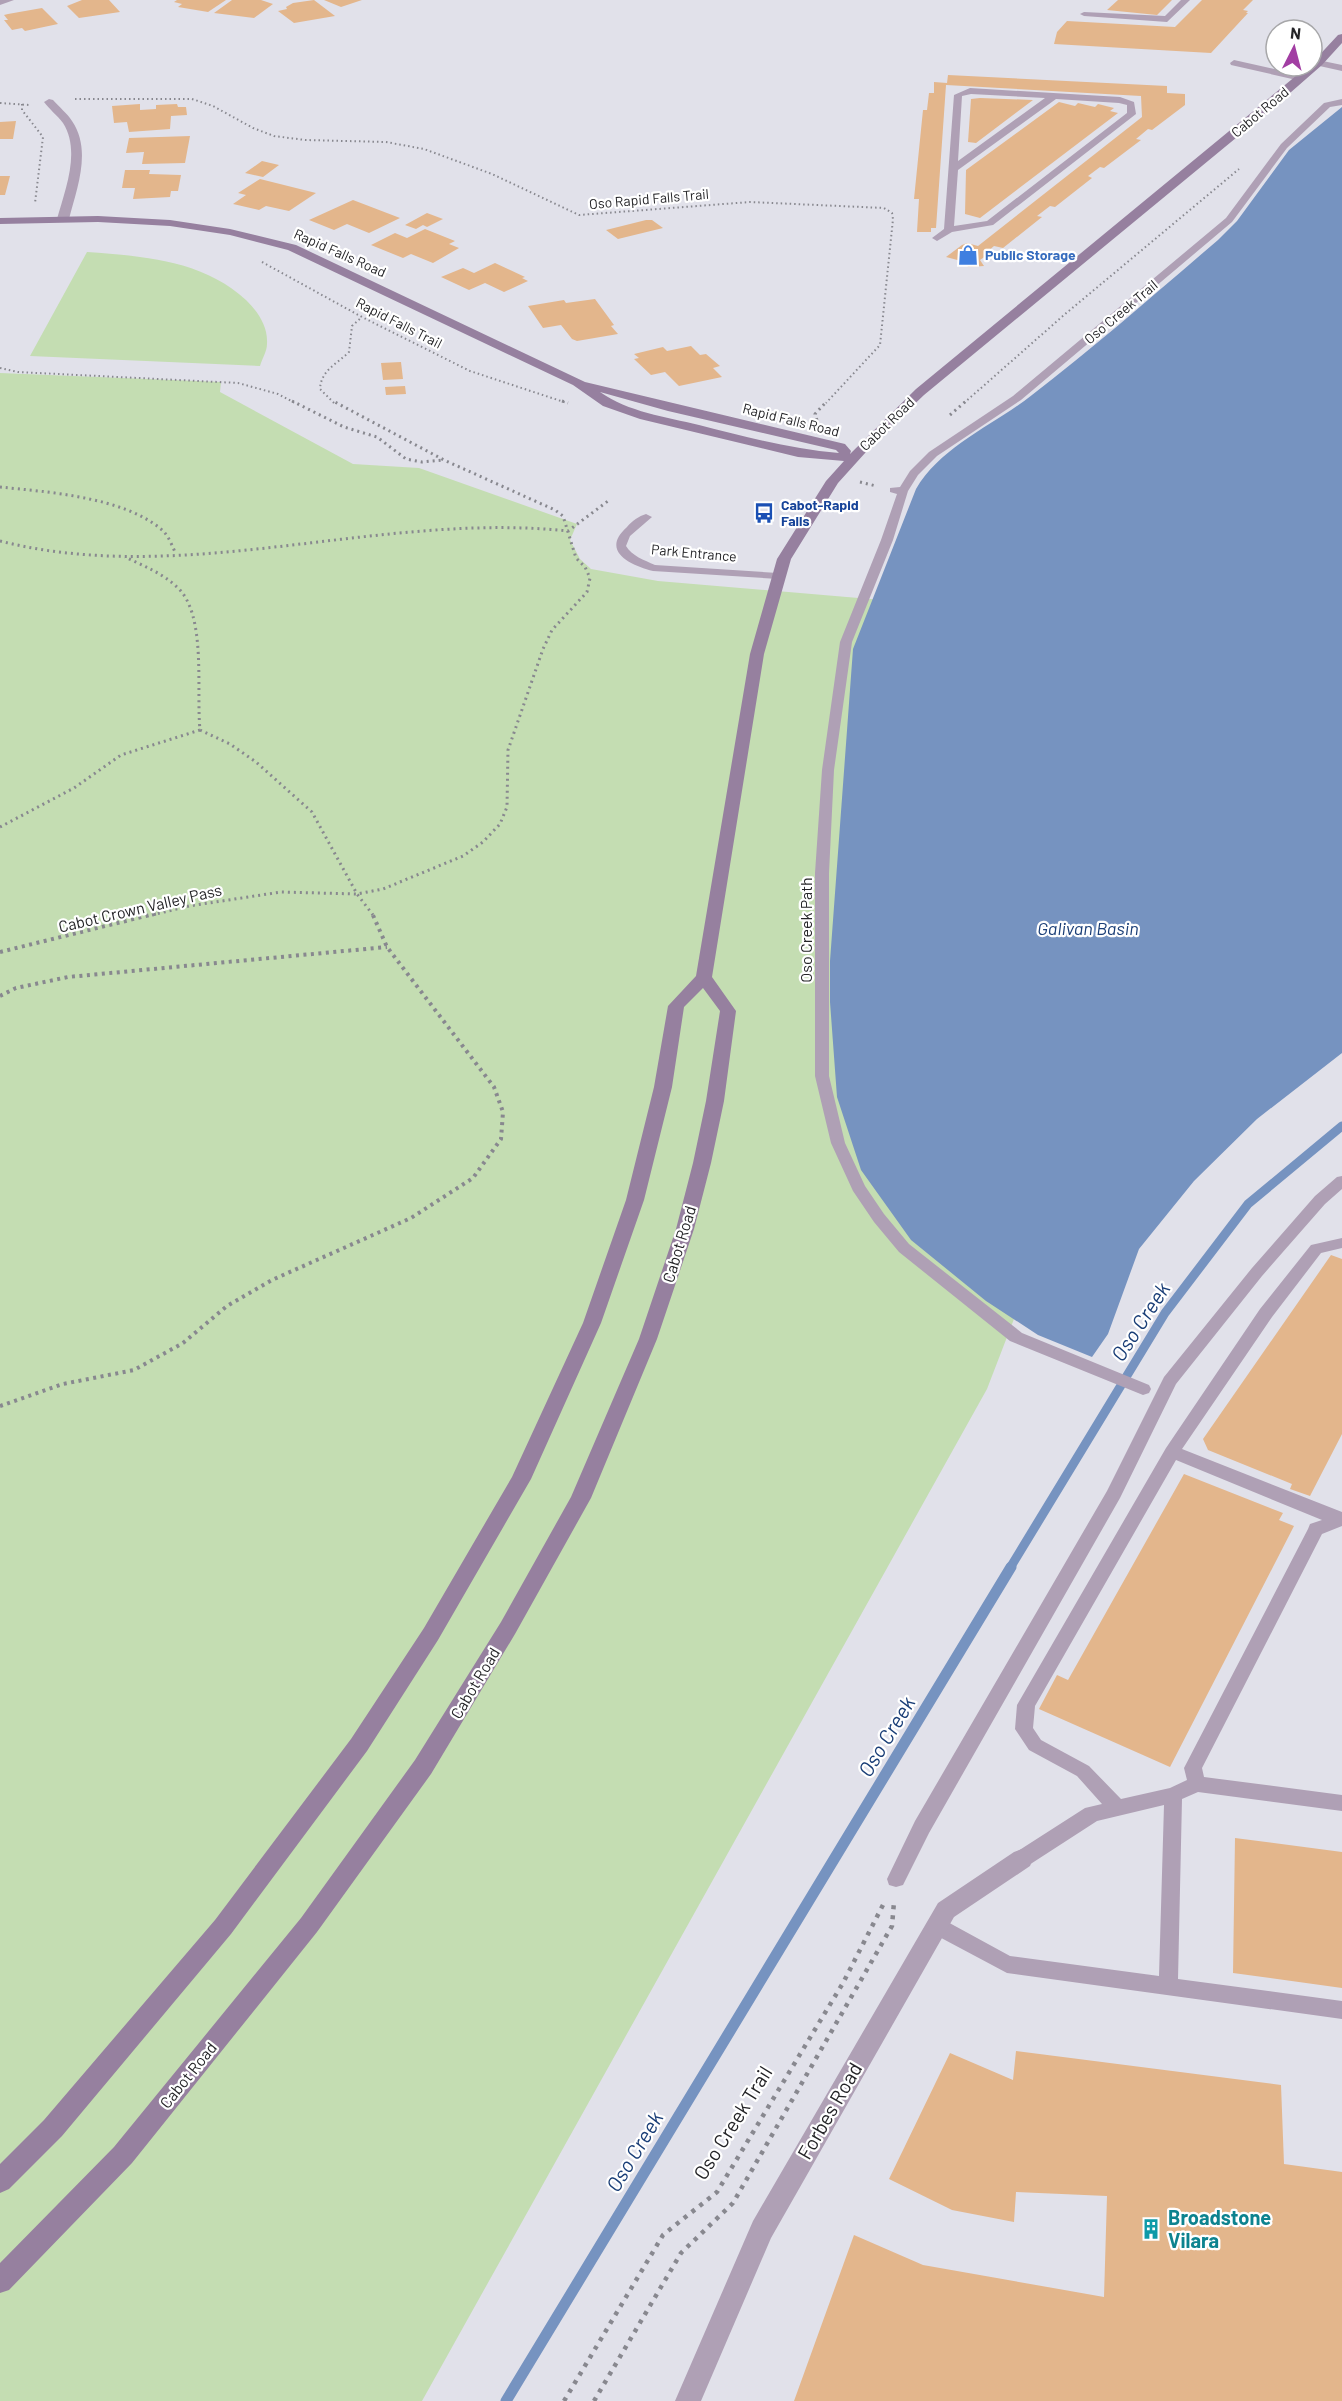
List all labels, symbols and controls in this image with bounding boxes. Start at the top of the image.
north arrow [1264,18,1324,78]
text: N [1289,23,1302,43]
street label: Cabot Road [1228,83,1292,140]
street label: Oso Rapid Falls Trail [588,185,710,212]
street label: Rapid Falls Road [291,225,389,280]
shop icon: Public Storage [956,243,980,267]
place label: Public Storage [985,246,1076,263]
street label: Oso Creek Trail [1081,276,1161,347]
street label: Rapid Falls Trail [353,294,445,352]
street label: Cabot Road [856,393,918,454]
street label: Rapid Falls Road [741,399,841,440]
place label: Cabot-Rapid Falls [781,496,859,529]
bus stop icon: Cabot-Rapid Falls [752,501,776,525]
street label: Park Entrance [651,540,738,565]
street label: Oso Creek Path [796,877,815,983]
street label: Cabot Crown Valley Pass [56,879,223,936]
water label: Galivan Basin [1037,917,1139,939]
street label: Cabot Road [658,1203,699,1285]
water label: Oso Creek [1105,1276,1175,1365]
street label: Cabot Road [446,1644,503,1722]
water label: Oso Creek [852,1691,920,1781]
street label: Cabot Road [155,2038,220,2112]
street label: Forbes Road [792,2058,866,2163]
street label: Oso Creek Trail [688,2061,777,2184]
water label: Oso Creek [600,2106,668,2196]
place label: Broadstone Vilara [1168,2205,1271,2252]
building icon: Broadstone Vilara [1139,2217,1163,2241]

